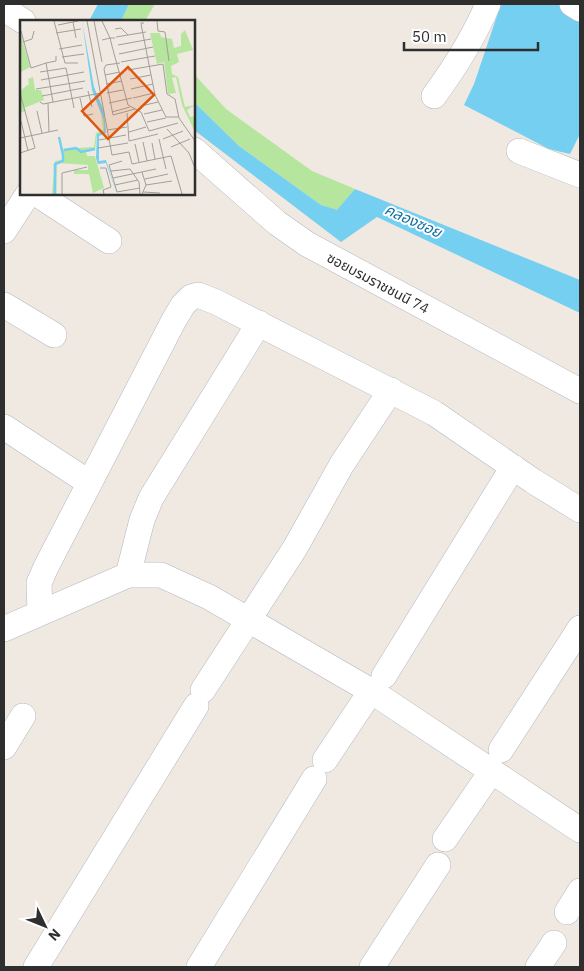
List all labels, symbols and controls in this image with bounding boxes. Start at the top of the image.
inset map [20,20,195,195]
scale bar [404,20,538,52]
text: 50 m [412,27,447,46]
water label: คลองซอย [382,200,446,242]
street label: ซอยบรมราชชนนี 74 [324,248,432,318]
north arrow [20,901,70,951]
text: N [44,925,65,945]

